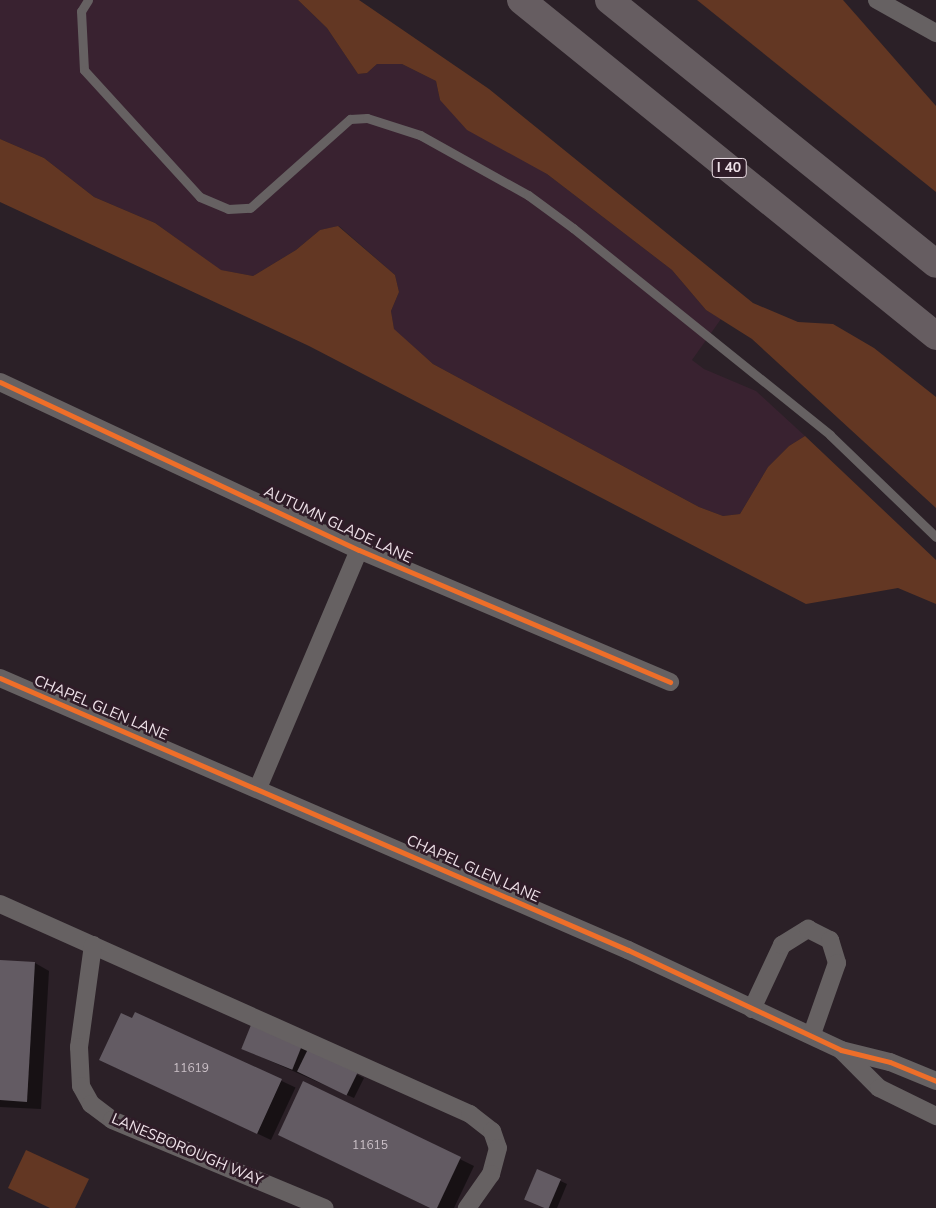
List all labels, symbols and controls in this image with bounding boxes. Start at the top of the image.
road number: I 40 [712,156,746,180]
street label: AUTUMN GLADE LANE [261,483,415,567]
street label: CHAPEL GLEN LANE [31,672,171,744]
street label: CHAPEL GLEN LANE [404,831,542,907]
house number: 11619 [173,1062,209,1076]
street label: LANESBOROUGH WAY [109,1110,265,1190]
house number: 11615 [352,1139,388,1153]

